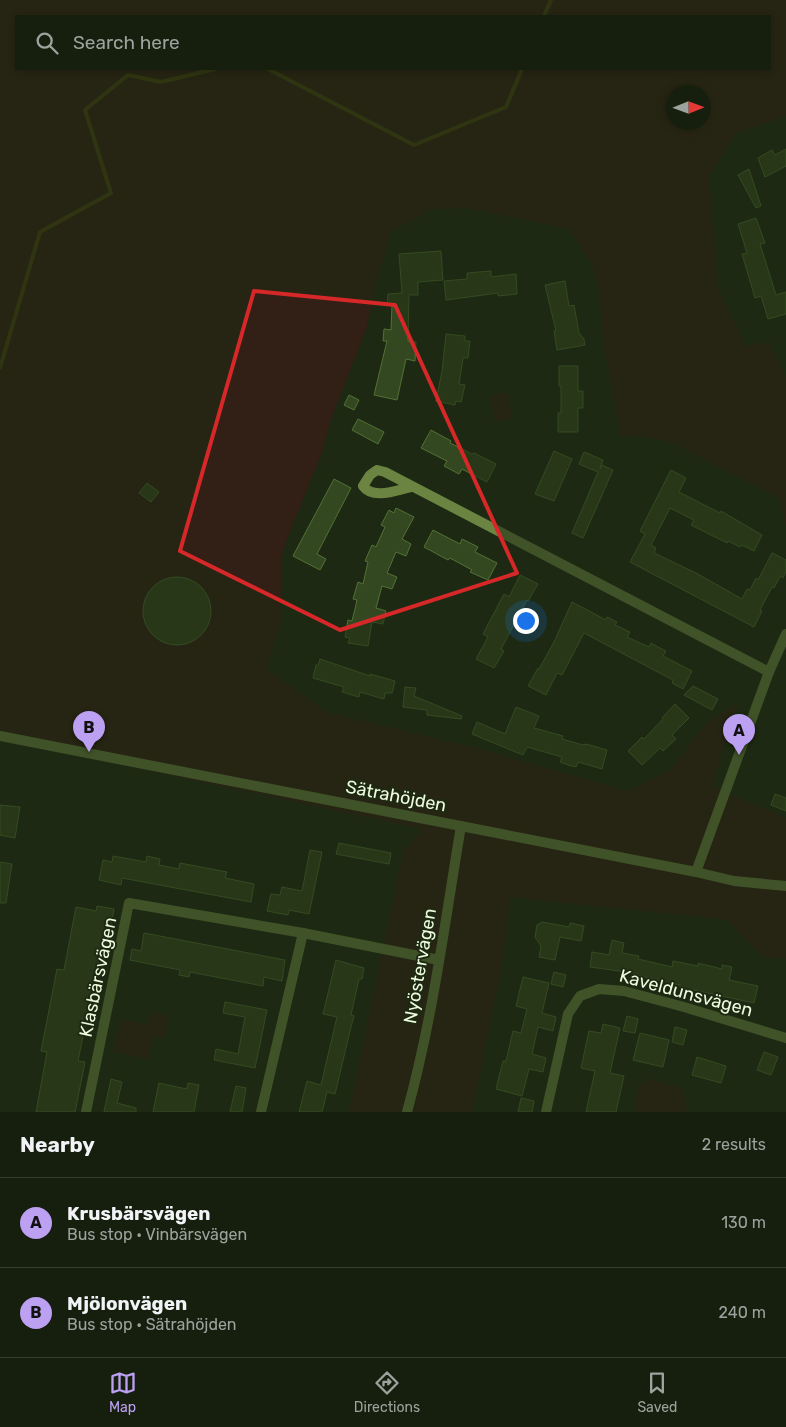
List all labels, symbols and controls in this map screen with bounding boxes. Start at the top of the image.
search box [15,15,771,70]
icon: search [33,29,61,57]
text: Search here [73,31,180,54]
north arrow [666,85,711,130]
your location [513,608,539,634]
pin: B [73,711,105,752]
pin: A [723,714,755,755]
street label: Sätrahöjden [344,775,448,817]
street label: Nyöstervägen [399,907,441,1025]
street label: Klasbärsvägen [75,915,121,1039]
street label: Kaveldunsvägen [617,965,755,1021]
text: Nearby [20,1132,95,1157]
text: 2 results [702,1135,766,1154]
text: Krusbärsvägen [67,1202,211,1225]
text: A [30,1213,42,1232]
text: 130 m [721,1213,766,1232]
text: Bus stop · Vinbärsvägen [67,1225,247,1244]
text: Mjölonvägen [67,1292,187,1315]
text: B [30,1303,42,1322]
text: 240 m [719,1303,766,1322]
text: Bus stop · Sätrahöjden [67,1315,237,1334]
tab: Map [109,1369,137,1416]
tab: Directions [354,1369,420,1416]
tab: Saved [637,1369,677,1416]

